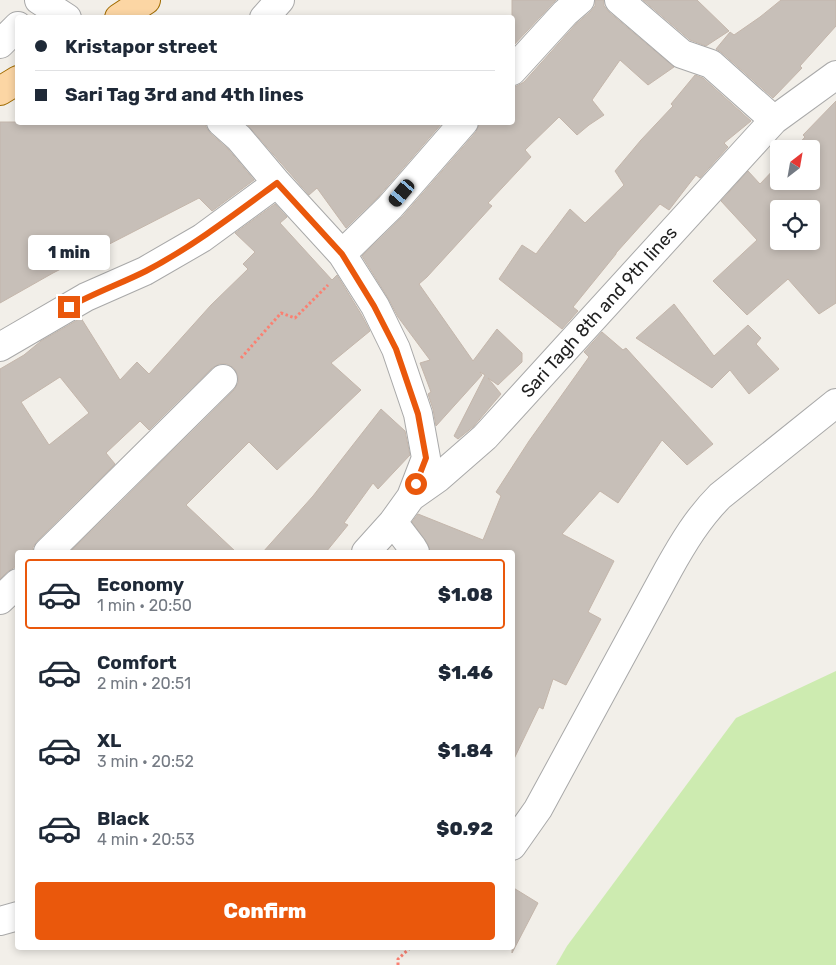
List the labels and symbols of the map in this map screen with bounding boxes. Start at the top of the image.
north arrow [770,140,820,190]
car [386,177,417,209]
street label: Sari Tagh 8th and 9th lines [516,222,682,402]
callout: 1 min [28,234,110,270]
route end [58,296,80,318]
route start [405,473,427,495]

